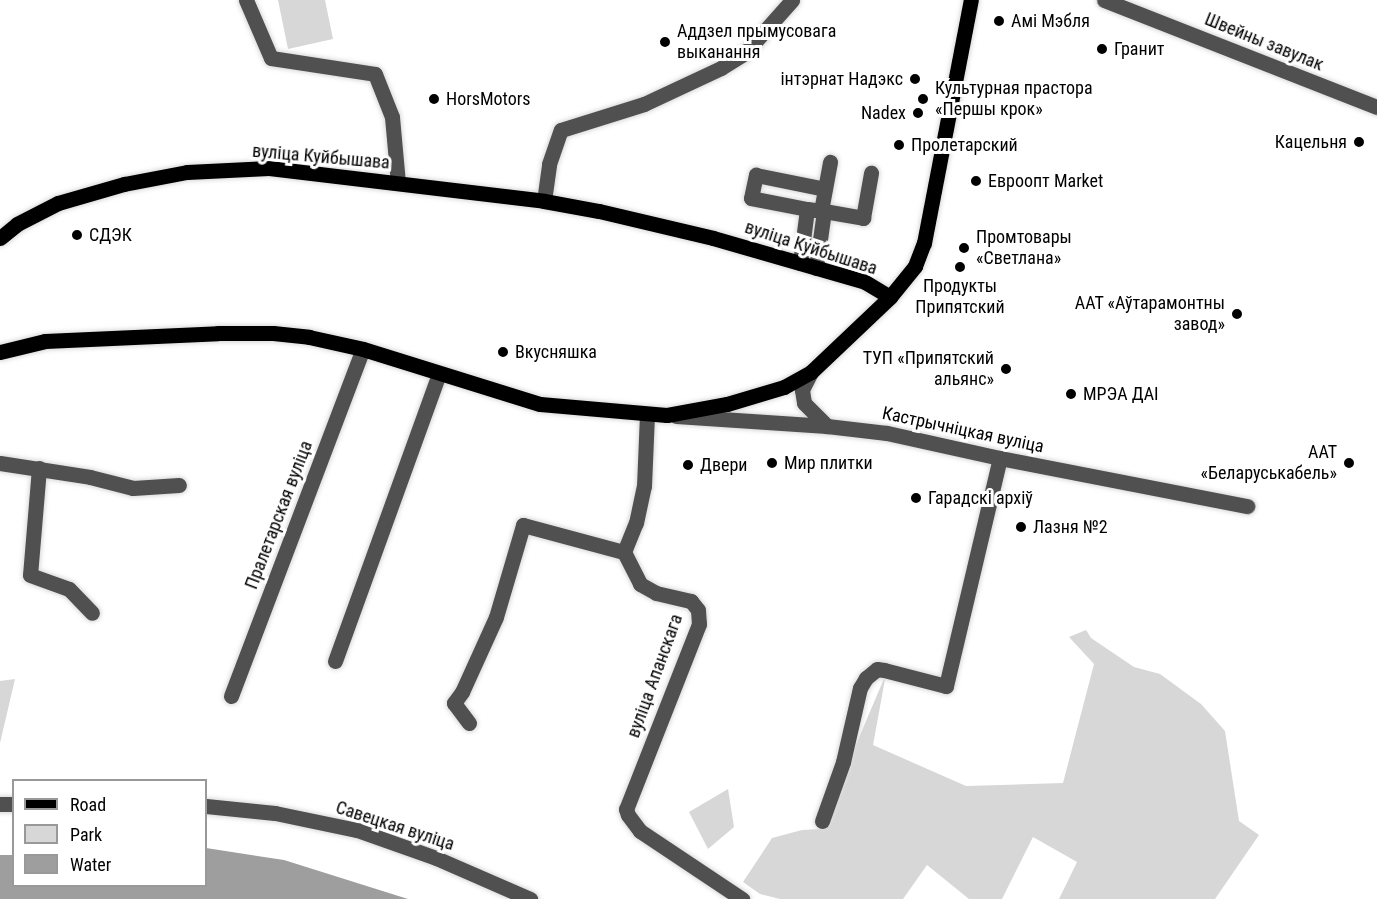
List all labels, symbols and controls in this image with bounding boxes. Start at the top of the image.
street label: Швейны завулак [1202,8,1326,76]
place label: Амі Мэбля [1011,10,1090,32]
marker: Амі Мэбля [992,14,1006,28]
place label: Аддзел прымусовага выканання [677,21,836,63]
marker: Аддзел прымусовага выканання [658,35,672,49]
place label: Гранит [1114,38,1164,60]
marker: Гранит [1095,42,1109,56]
place label: інтэрнат Надэкс [780,68,903,90]
marker: інтэрнат Надэкс [908,72,922,86]
place label: Культурная прастора «Першы крок» [935,78,1093,121]
place label: HorsMotors [446,88,530,110]
marker: HorsMotors [427,92,441,106]
marker: Культурная прастора «Першы крок» [916,92,930,106]
place label: Nadex [861,102,906,124]
marker: Nadex [911,106,925,120]
place label: Кацельня [1275,131,1347,153]
place label: Пролетарский [911,134,1018,156]
marker: Кацельня [1352,135,1366,149]
marker: Пролетарский [892,138,906,152]
street label: вуліца Куйбышава [251,140,391,174]
place label: Евроопт Market [988,170,1103,192]
marker: Евроопт Market [969,174,983,188]
street label: вуліца Куйбышава [742,216,880,280]
place label: СДЭК [89,224,132,246]
place label: Промтовары «Светлана» [976,227,1072,270]
marker: СДЭК [70,228,84,242]
marker: Промтовары «Светлана» [957,241,971,255]
marker: Продукты Припятский [953,260,967,274]
place label: Продукты Припятский [915,276,1005,318]
place label: ААТ «Аўтарамонтны завод» [1074,293,1225,336]
marker: ААТ «Аўтарамонтны завод» [1230,307,1244,321]
place label: Вкусняшка [515,341,597,363]
marker: Вкусняшка [496,345,510,359]
place label: ТУП «Припятский альянс» [863,348,994,391]
marker: ТУП «Припятский альянс» [999,362,1013,376]
place label: МРЭА ДАІ [1083,383,1159,405]
marker: МРЭА ДАІ [1064,387,1078,401]
street label: Кастрычніцкая вуліца [880,402,1046,458]
street label: Пралетарская вуліца [241,438,317,592]
place label: ААТ «Беларуськабель» [1200,442,1337,484]
place label: Мир плитки [784,452,873,474]
place label: Двери [700,454,747,476]
marker: Мир плитки [765,456,779,470]
marker: ААТ «Беларуськабель» [1342,456,1356,470]
marker: Двери [681,458,695,472]
place label: Гарадскі архіў [928,487,1033,509]
marker: Гарадскі архіў [909,491,923,505]
place label: Лазня №2 [1033,516,1108,538]
marker: Лазня №2 [1014,520,1028,534]
street label: вуліца Апанскага [623,611,687,741]
legend [12,779,207,887]
text: Road [70,794,106,815]
street label: Савецкая вуліца [333,797,457,855]
text: Park [70,824,102,845]
text: Water [70,854,111,875]

